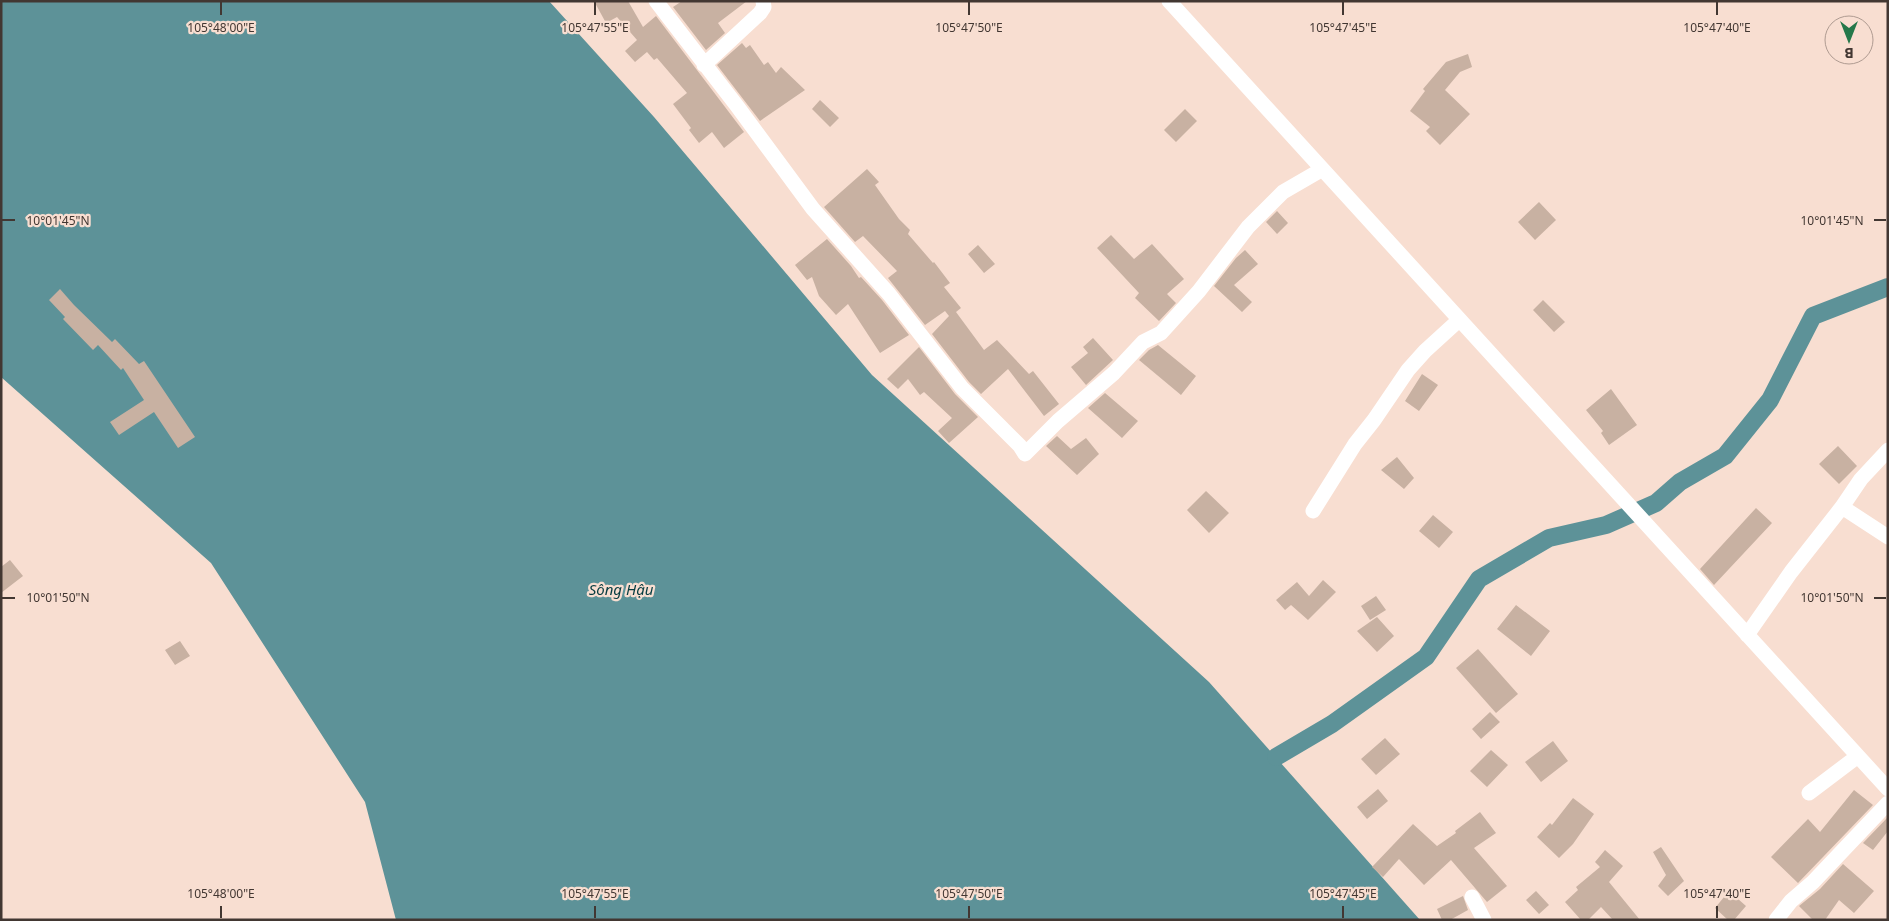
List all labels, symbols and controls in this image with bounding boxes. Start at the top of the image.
north arrow [1824,15,1874,65]
text: 105°48'00"E [187,19,255,36]
text: 105°47'55"E [561,19,629,36]
text: 105°47'50"E [935,19,1003,36]
text: 105°47'45"E [1309,19,1377,36]
text: 105°47'40"E [1683,19,1751,36]
text: B [1844,44,1854,63]
text: 10°01'45"N [26,212,90,229]
text: 10°01'45"N [1800,212,1864,229]
water label: Sông Hậu [589,579,654,599]
text: 10°01'50"N [26,589,90,606]
text: 10°01'50"N [1800,589,1864,606]
text: 105°48'00"E [187,885,255,902]
text: 105°47'55"E [561,885,629,902]
text: 105°47'50"E [935,885,1003,902]
text: 105°47'45"E [1309,885,1377,902]
text: 105°47'40"E [1683,885,1751,902]

